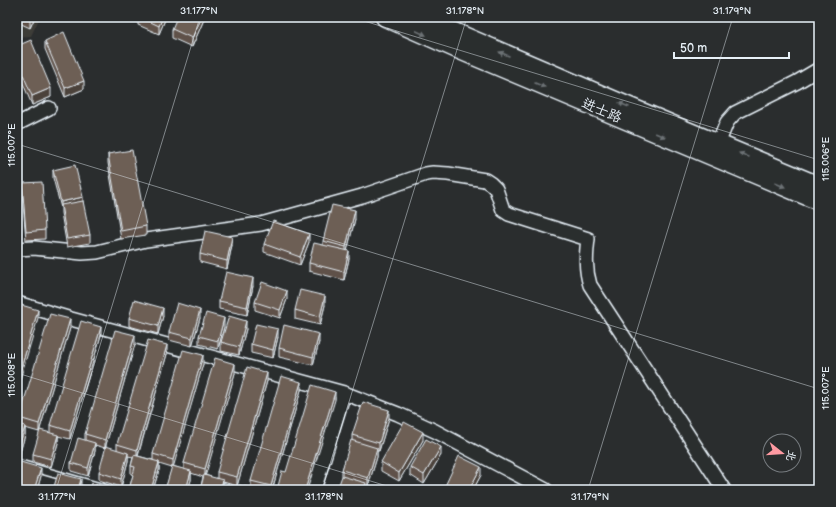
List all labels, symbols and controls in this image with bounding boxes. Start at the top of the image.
text: 31.177°N [180,5,218,17]
text: 31.178°N [446,5,484,17]
text: 31.179°N [713,5,751,17]
one-way arrow [415,30,427,36]
scale bar [674,34,789,60]
text: 50 m [680,41,707,56]
one-way arrow [499,51,510,57]
one-way arrow [535,82,547,88]
street label: 进士路 [579,94,624,126]
one-way arrow [619,102,630,108]
text: 115.007°E [6,123,18,167]
one-way arrow [655,132,666,138]
text: 115.006°E [820,136,832,181]
one-way arrow [738,151,750,157]
one-way arrow [775,182,787,188]
text: 115.008°E [6,352,18,397]
text: 115.007°E [820,366,832,410]
north arrow [762,433,802,473]
text: 北 [783,449,799,463]
text: 31.177°N [38,491,76,503]
text: 31.178°N [305,491,343,503]
text: 31.179°N [571,491,609,503]

